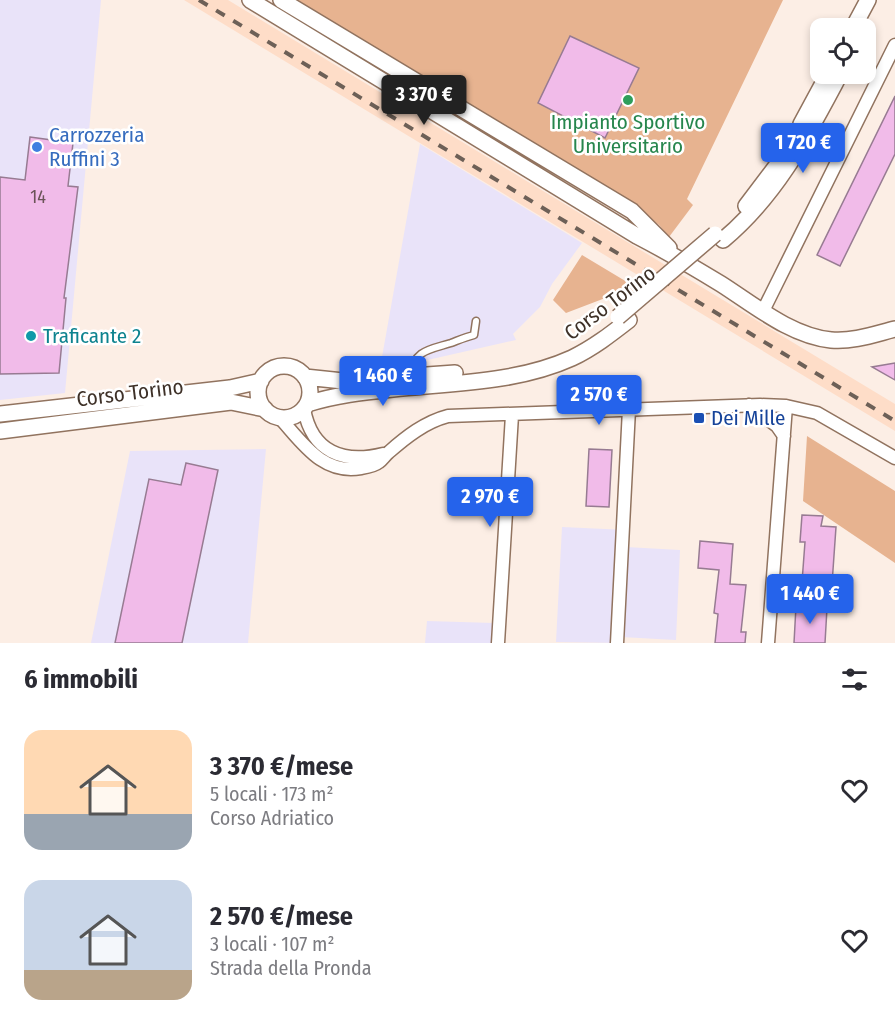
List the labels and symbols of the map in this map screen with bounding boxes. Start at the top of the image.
pin: 3 370 € [369,75,479,126]
marker: Impianto Sportivo Universitario [621,93,635,107]
place label: Impianto Sportivo Universitario [551,109,705,159]
place label: Carrozzeria Ruffini 3 [49,122,144,172]
pin: 1 720 € [748,123,858,174]
marker: Carrozzeria Ruffini 3 [30,140,44,154]
house number: 14 [30,186,46,208]
street label: Corso Torino [559,260,661,346]
place label: Traficante 2 [43,323,141,349]
marker: Traficante 2 [24,329,38,343]
pin: 1 460 € [328,356,438,407]
street label: Corso Torino [75,374,185,412]
pin: 2 570 € [544,375,654,426]
place label: Dei Mille [711,405,785,431]
marker: Dei Mille [692,411,706,425]
pin: 2 970 € [435,477,545,528]
pin: 1 440 € [755,574,865,625]

